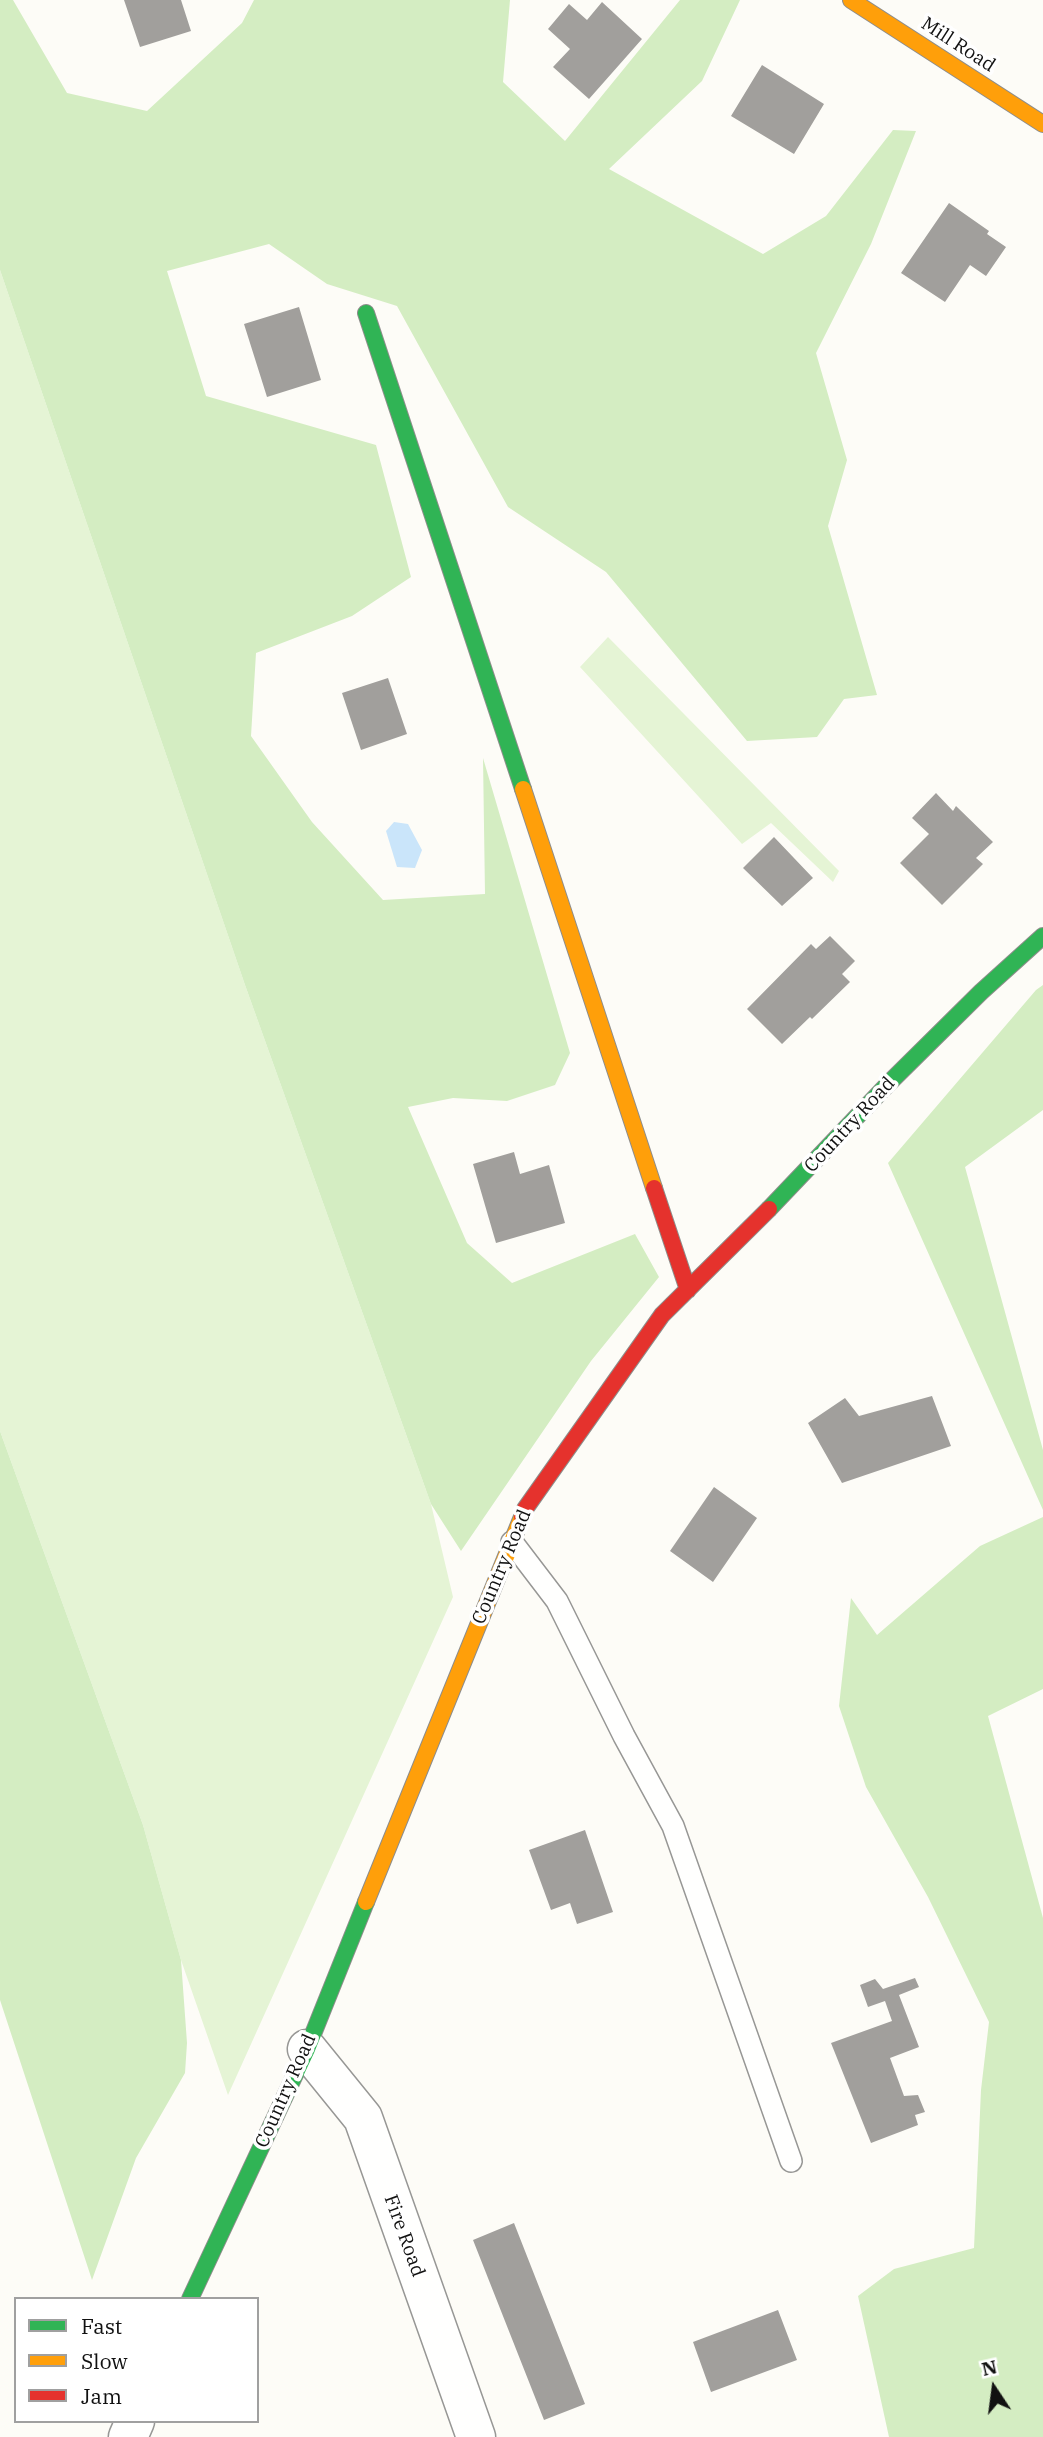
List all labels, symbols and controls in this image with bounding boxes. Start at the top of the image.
street label: Mill Road [917,13,999,77]
street label: Country Road [800,1072,900,1178]
street label: Country Road [468,1506,536,1628]
street label: Country Road [251,2030,321,2152]
street label: Fire Road [379,2192,429,2280]
legend [14,2297,259,2423]
text: Fast [81,2312,122,2340]
text: Slow [81,2347,128,2375]
north arrow [959,2353,1029,2423]
text: N [979,2354,999,2381]
text: Jam [81,2382,122,2410]

